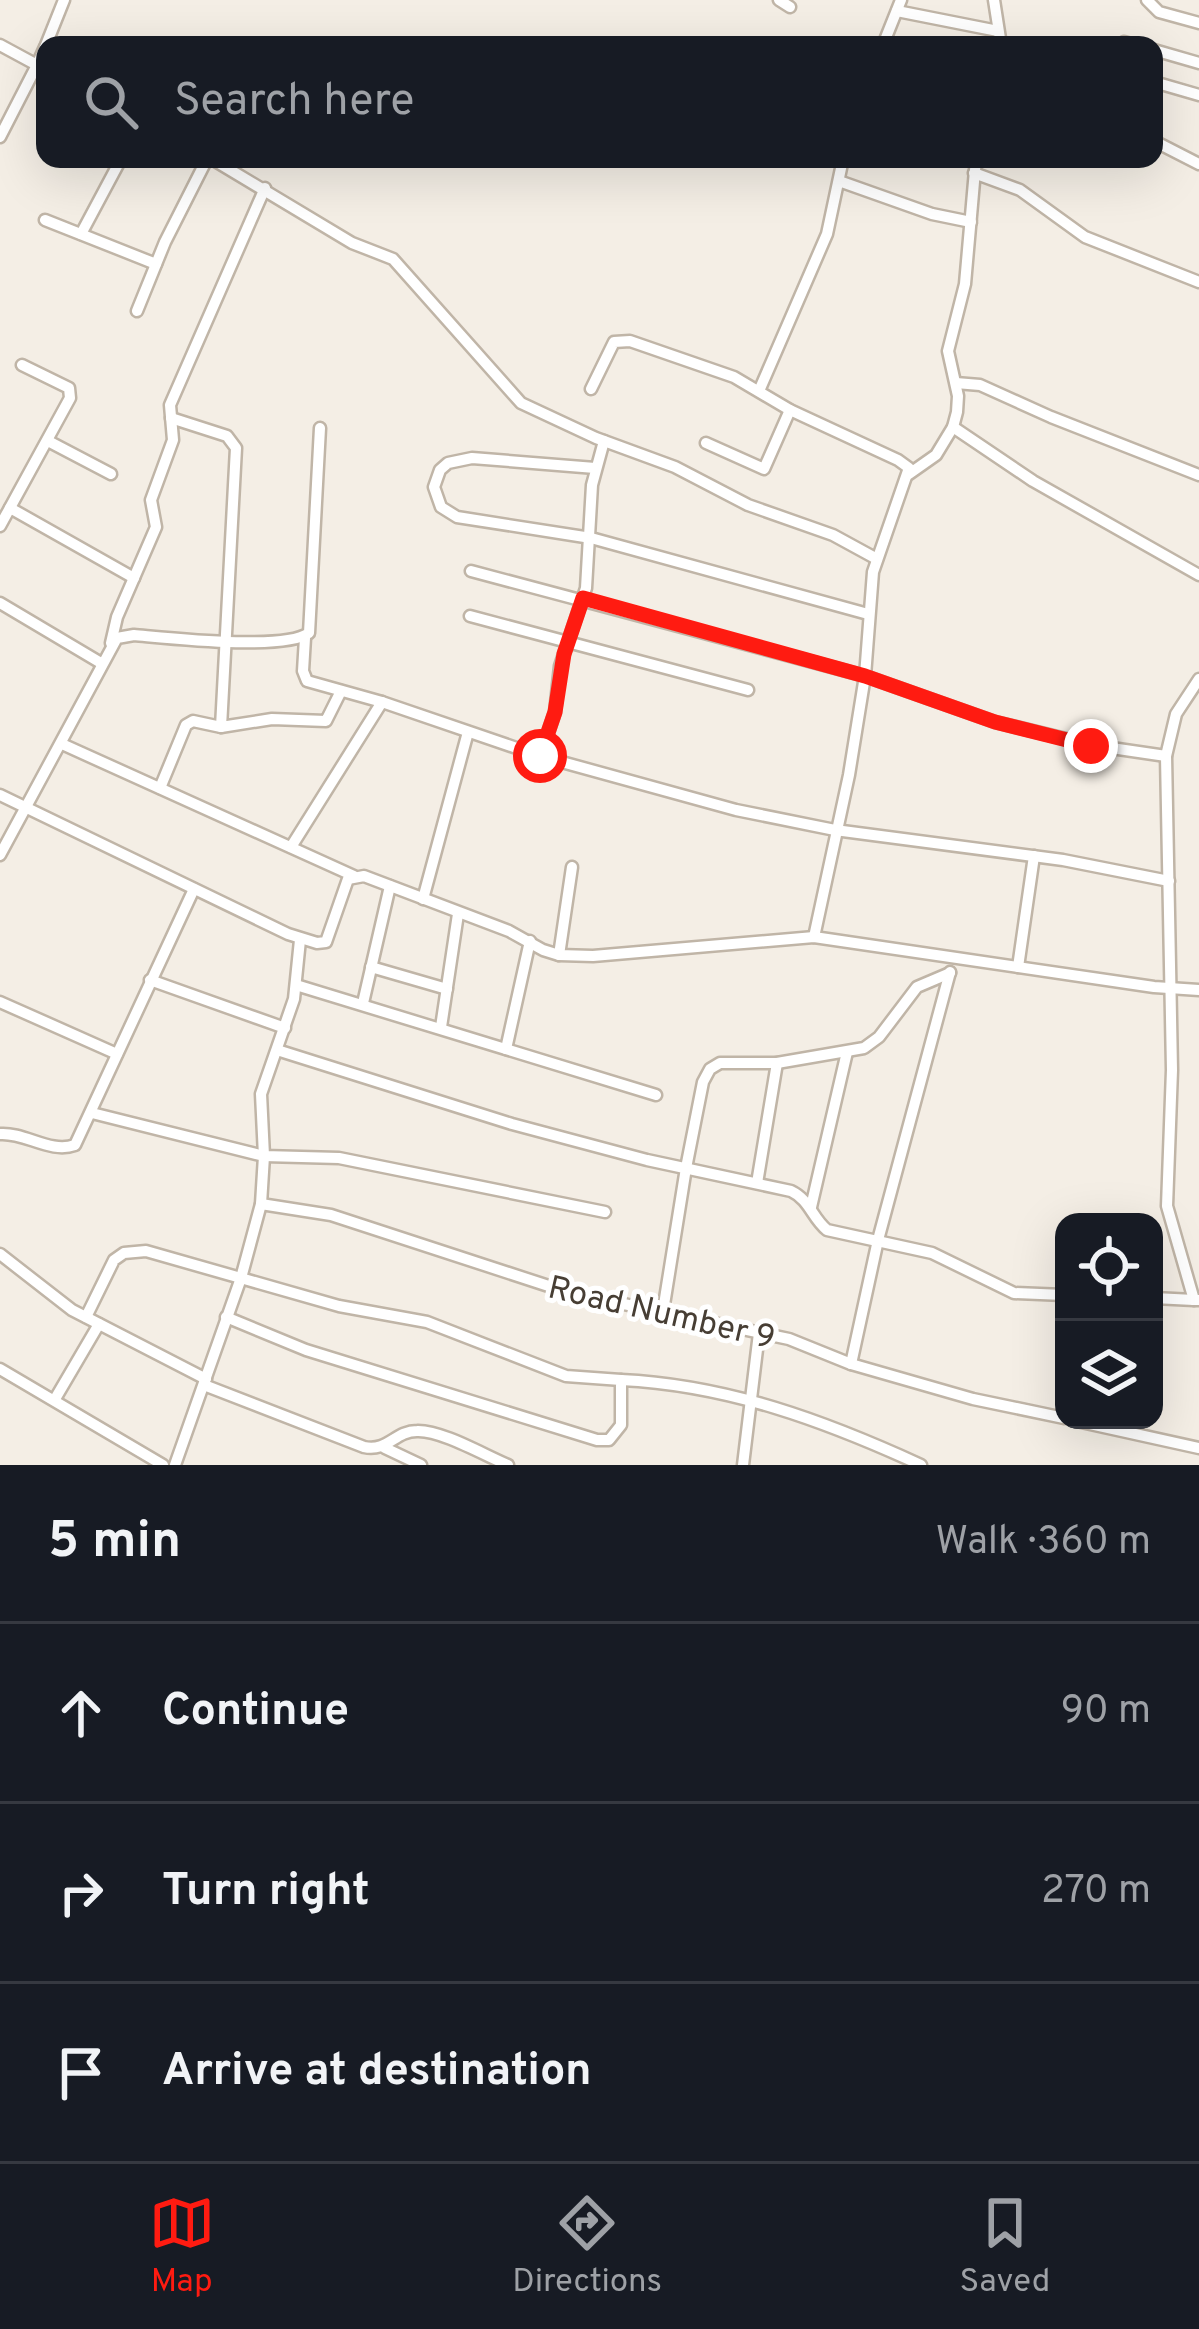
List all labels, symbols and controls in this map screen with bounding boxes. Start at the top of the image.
search box [36,36,1163,168]
icon: search [78,69,144,135]
text: Search here [174,74,414,131]
route end [1064,719,1118,773]
route start [513,729,567,783]
map controls [1055,1213,1163,1429]
button: locate [1055,1213,1163,1321]
street label: Road Number 9 [543,1268,779,1361]
button: layers [1055,1321,1163,1429]
text: 5 min [48,1511,181,1576]
text: Walk · 360 m [935,1519,1151,1568]
icon: ahead [48,1680,114,1746]
text: Continue [162,1684,349,1741]
text: 90 m [1061,1688,1151,1737]
icon: right [48,1860,114,1926]
text: Turn right [162,1864,370,1921]
text: 270 m [1041,1868,1151,1917]
icon: arrive [48,2040,114,2106]
text: Arrive at destination [162,2044,592,2101]
tab: Map [149,2190,215,2304]
tab: Directions [512,2190,662,2304]
tab: Saved [960,2190,1050,2304]

